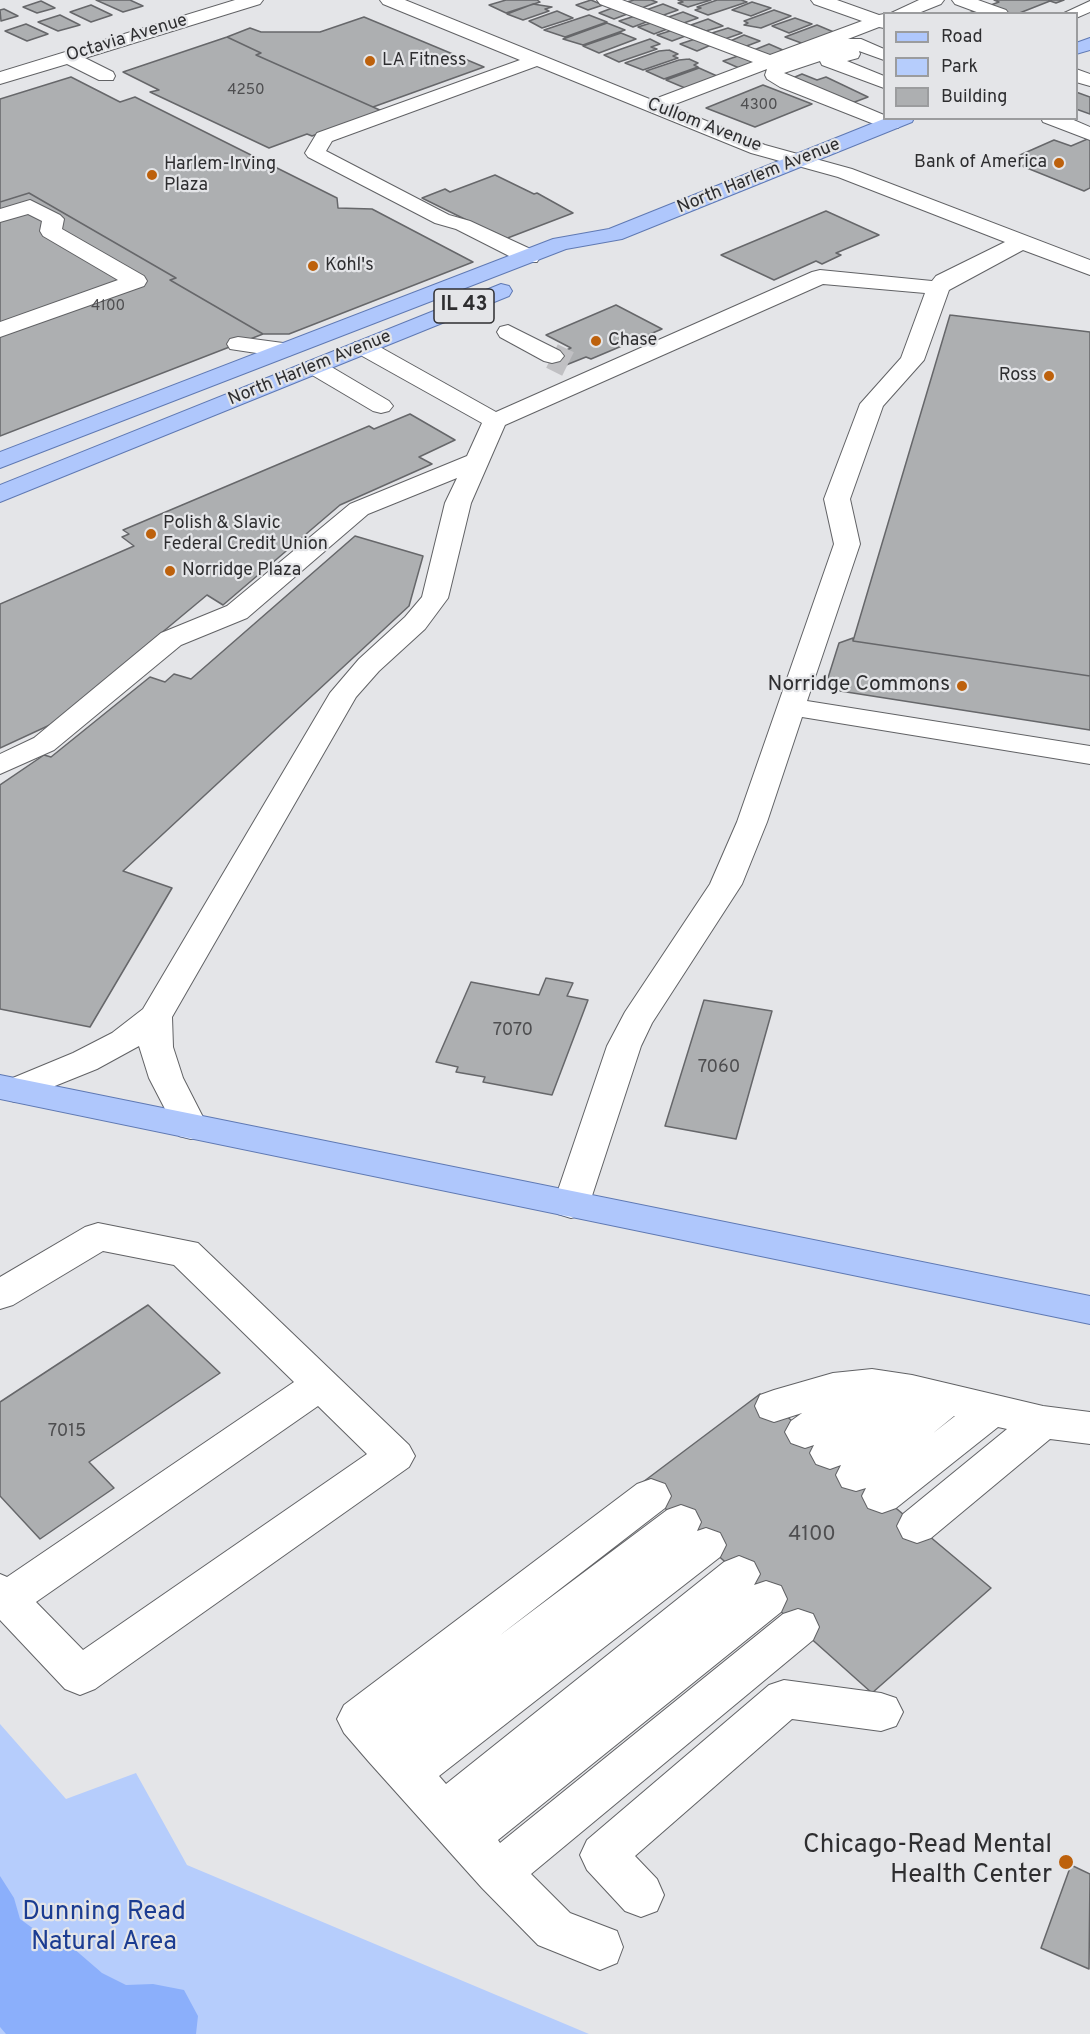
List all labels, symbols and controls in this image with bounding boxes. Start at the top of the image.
street label: Octavia Avenue [64,10,190,68]
legend [883,12,1078,120]
text: Road [941,26,983,49]
place label: LA Fitness [382,50,466,72]
marker: LA Fitness [363,54,377,68]
text: Park [941,56,978,79]
house number: 4250 [227,82,265,100]
text: Building [941,86,1007,109]
street label: Cullom Avenue [644,94,764,158]
house number: 4300 [740,97,778,115]
street label: North Harlem Avenue [674,134,844,220]
place label: Bank of America [914,152,1047,174]
place label: Harlem-Irving Plaza [164,154,276,196]
marker: Bank of America [1052,156,1066,170]
marker: Harlem-Irving Plaza [145,168,159,182]
place label: Kohl's [325,255,374,277]
marker: Kohl's [306,259,320,273]
road number: IL 43 [434,289,494,323]
house number: 4100 [91,298,125,316]
street label: North Harlem Avenue [225,326,395,412]
place label: Chase [608,330,657,352]
marker: Chase [589,334,603,348]
place label: Ross [999,365,1037,387]
marker: Ross [1042,369,1056,383]
place label: Polish & Slavic Federal Credit Union [163,513,328,556]
marker: Polish & Slavic Federal Credit Union [144,527,158,541]
place label: Norridge Plaza [182,560,301,582]
marker: Norridge Plaza [163,564,177,578]
place label: Norridge Commons [768,673,950,699]
marker: Norridge Commons [955,679,969,693]
house number: 7070 [493,1020,533,1042]
house number: 7060 [698,1057,740,1079]
house number: 7015 [48,1421,86,1443]
house number: 4100 [788,1523,836,1549]
place label: Chicago-Read Mental Health Center [803,1831,1052,1892]
marker: Chicago-Read Mental Health Center [1057,1853,1075,1871]
park label: Dunning Read Natural Area [22,1898,186,1960]

